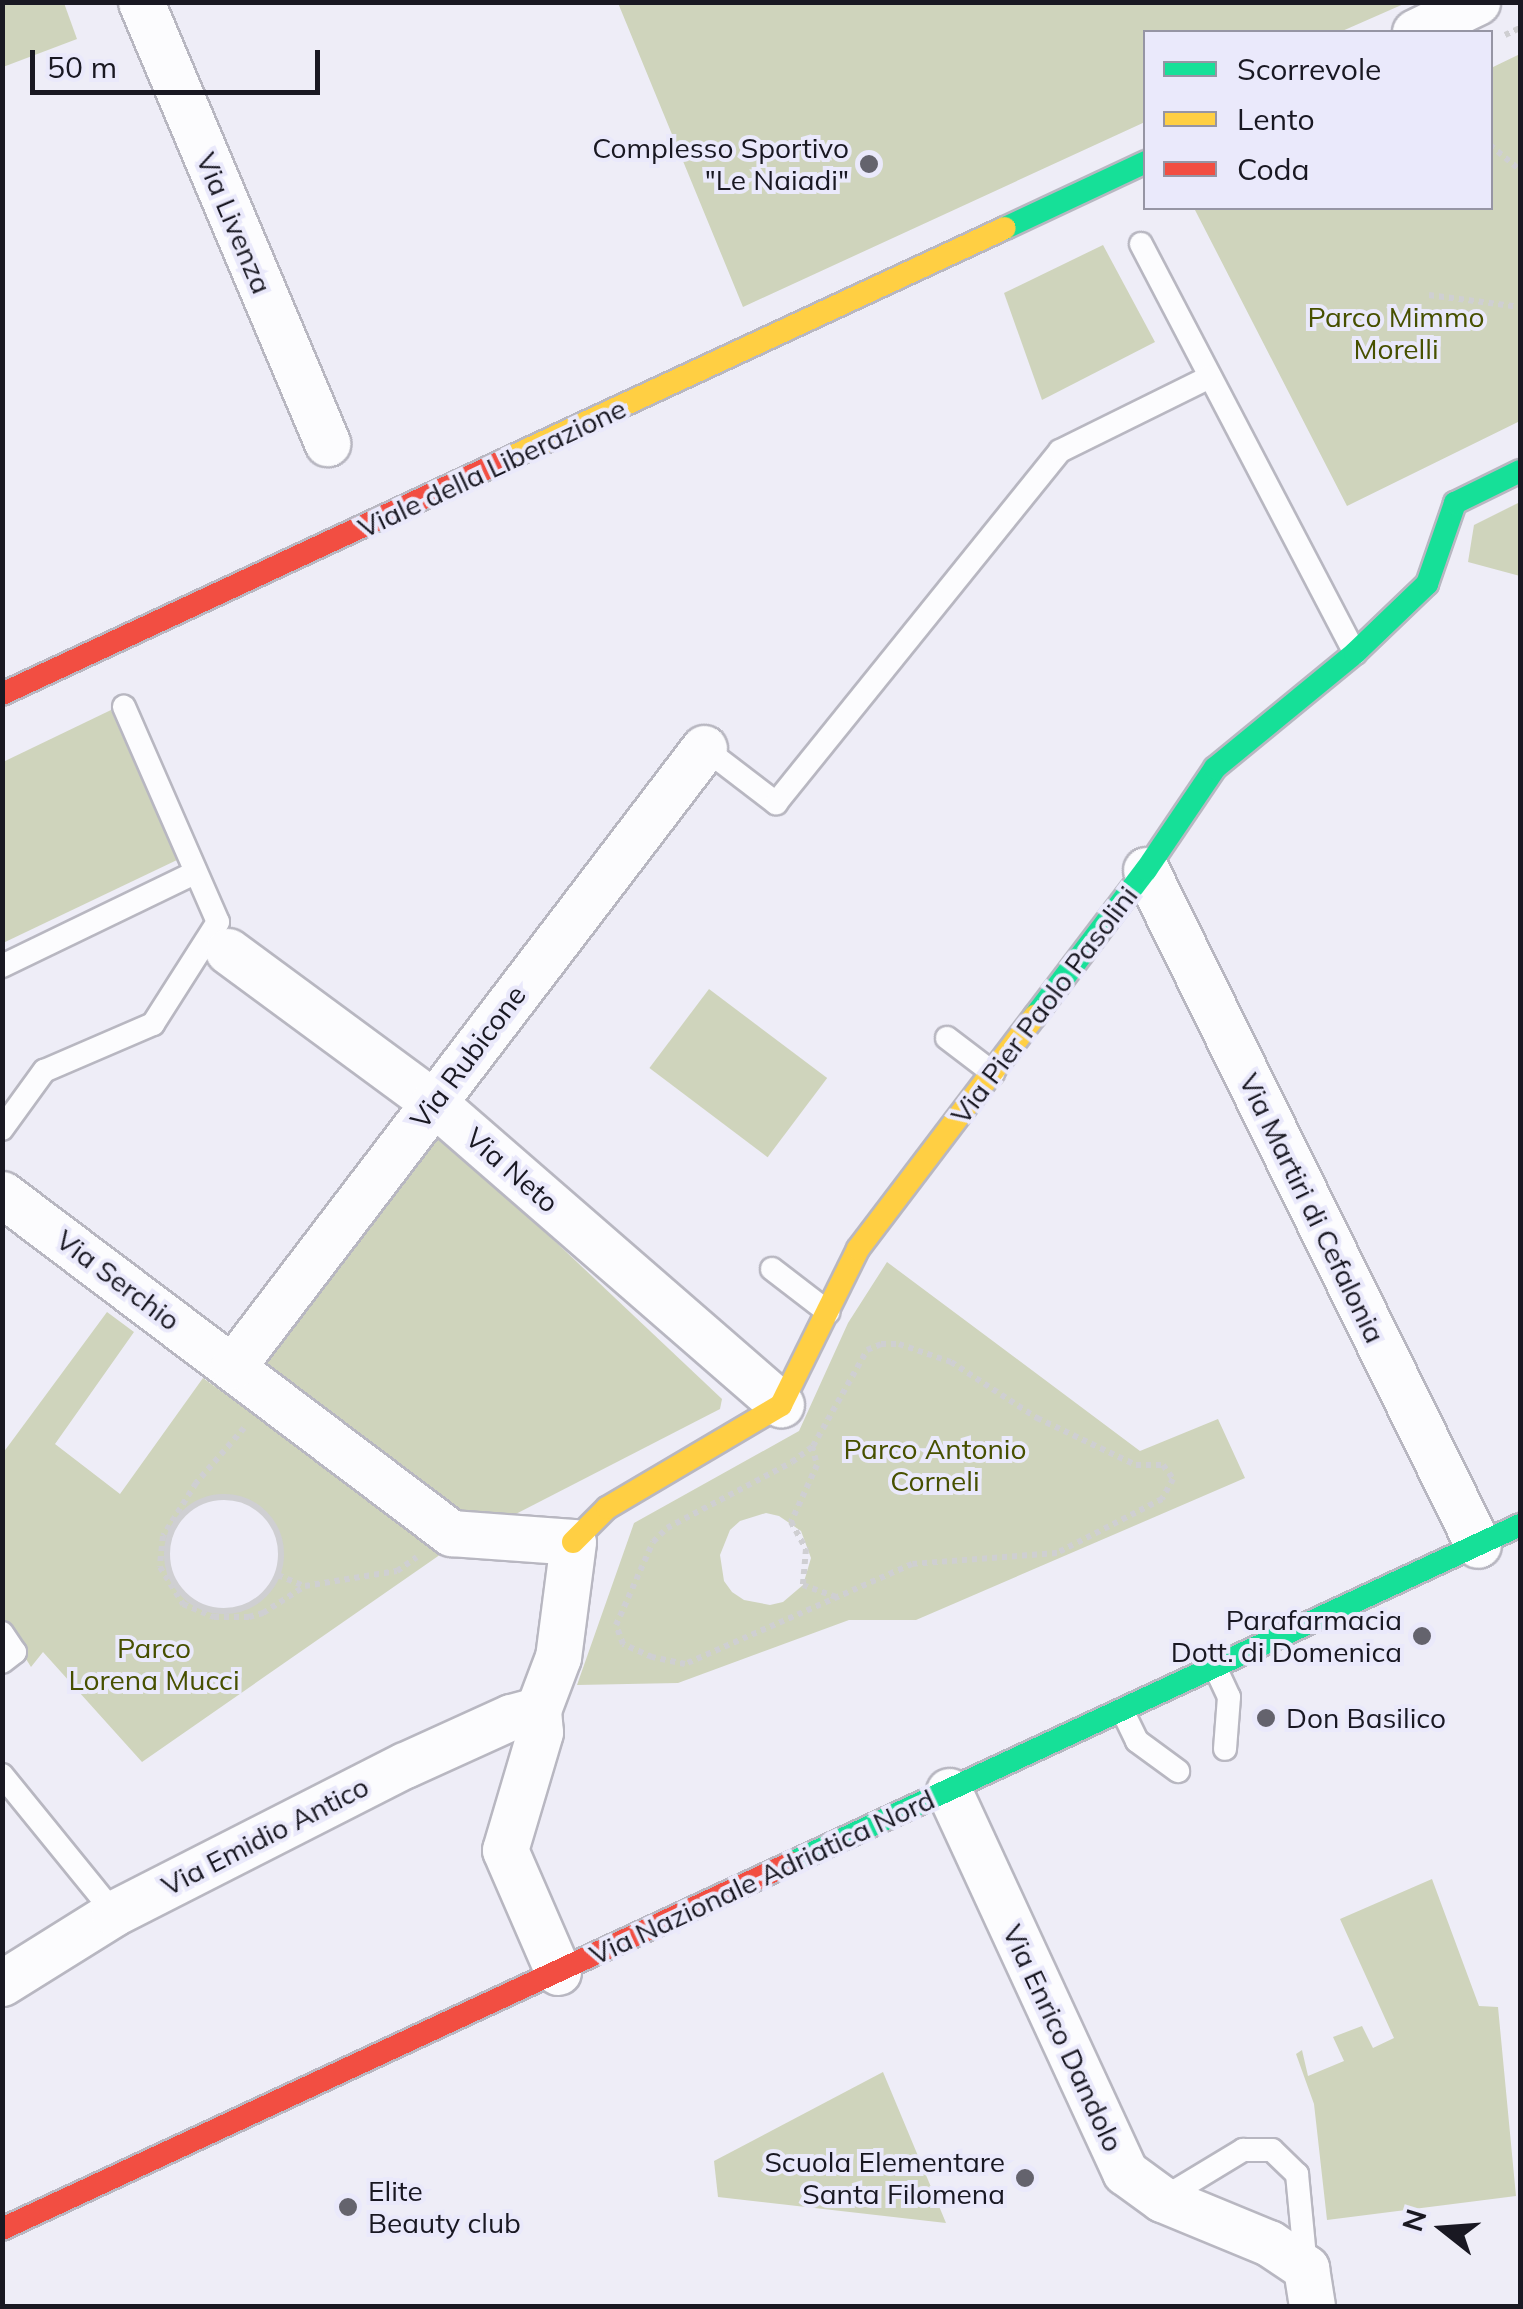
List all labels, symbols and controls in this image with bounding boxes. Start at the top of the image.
scale bar [35,30,325,92]
legend [1143,30,1493,210]
text: 50 m [47,48,117,86]
text: Scorrevole [1237,50,1381,88]
text: Lento [1237,100,1315,138]
place label: Complesso Sportivo "Le Naiadi" [592,131,849,197]
street label: Via Livenza [189,148,279,298]
text: Coda [1237,150,1310,188]
marker: Complesso Sportivo "Le Naiadi" [858,153,880,175]
park label: Parco Mimmo Morelli [1307,300,1485,366]
street label: Viale della Liberazione [353,391,631,545]
street label: Via Pier Paolo Pasolini [944,880,1144,1130]
street label: Via Rubicone [403,979,533,1135]
street label: Via Martiri di Cefalonia [1232,1068,1392,1348]
street label: Via Neto [459,1121,565,1219]
street label: Via Serchio [50,1223,186,1337]
park label: Parco Antonio Corneli [844,1432,1026,1498]
place label: Parafarmacia Dott. di Domenica [1171,1603,1402,1669]
marker: Parafarmacia Dott. di Domenica [1411,1625,1433,1647]
park label: Parco Lorena Mucci [68,1631,240,1697]
place label: Don Basilico [1286,1701,1446,1735]
marker: Don Basilico [1255,1707,1277,1729]
street label: Via Emidio Antico [156,1769,374,1903]
street label: Via Nazionale Adriatica Nord [584,1782,940,1972]
street label: Via Enrico Dandolo [996,1919,1130,2157]
place label: Scuola Elementare Santa Filomena [764,2145,1005,2211]
marker: Scuola Elementare Santa Filomena [1014,2167,1036,2189]
place label: Elite Beauty club [368,2174,521,2240]
north arrow [1393,2179,1493,2279]
marker: Elite Beauty club [337,2196,359,2218]
text: N [1394,2205,1434,2235]

